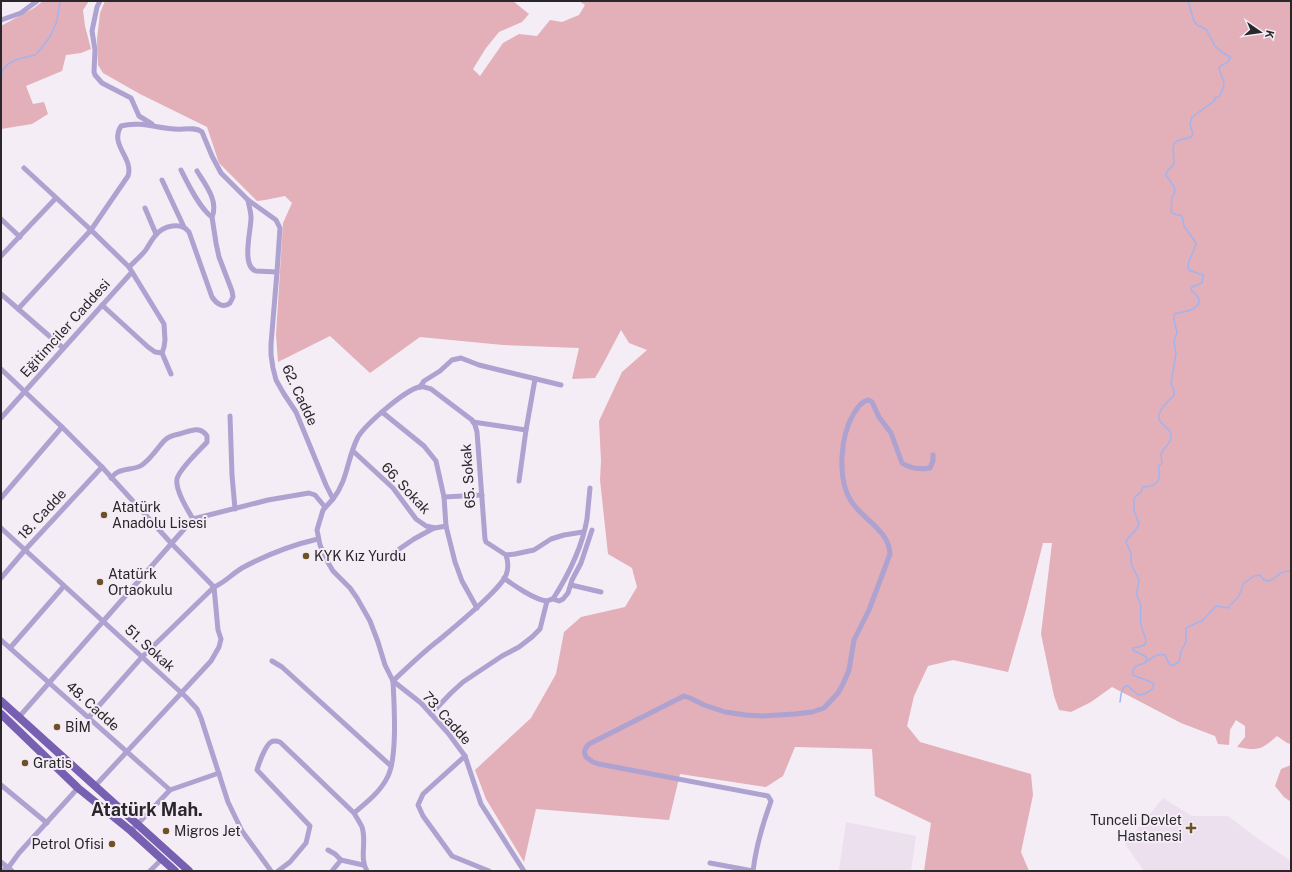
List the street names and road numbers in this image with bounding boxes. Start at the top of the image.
street label: Eğitimciler Caddesi [17,276,113,380]
street label: 62. Cadde [279,362,321,428]
street label: 65. Sokak [458,443,478,509]
street label: 66. Sokak [378,459,434,517]
street label: 18. Cadde [15,485,69,543]
street label: 51. Sokak [122,621,178,675]
street label: 48. Cadde [63,678,123,734]
street label: 73. Cadde [419,688,475,748]

